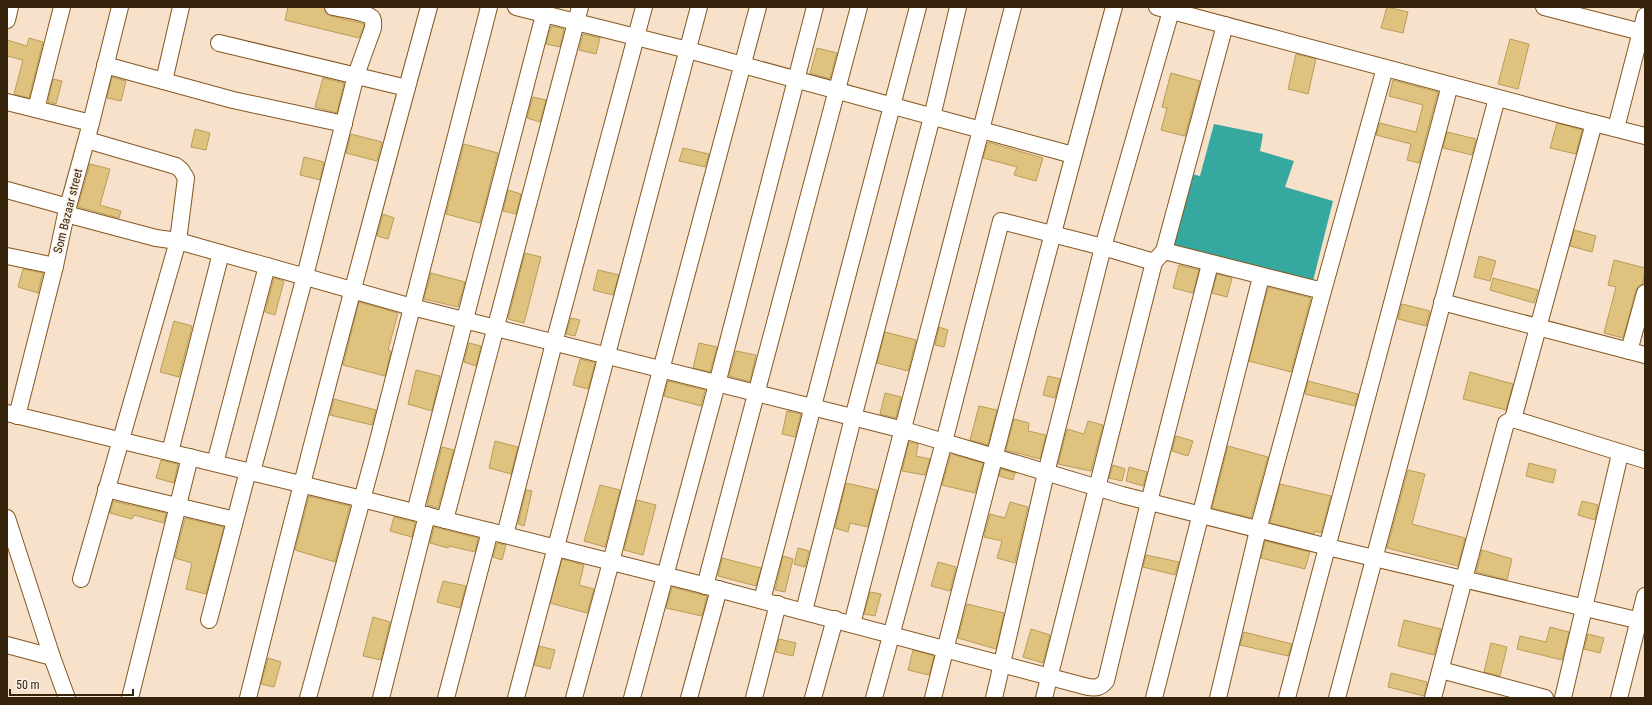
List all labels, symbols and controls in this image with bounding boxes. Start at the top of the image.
street label: Som Bazaar street [51,167,85,255]
scale bar [10,671,133,697]
text: 50 m [16,678,40,692]

